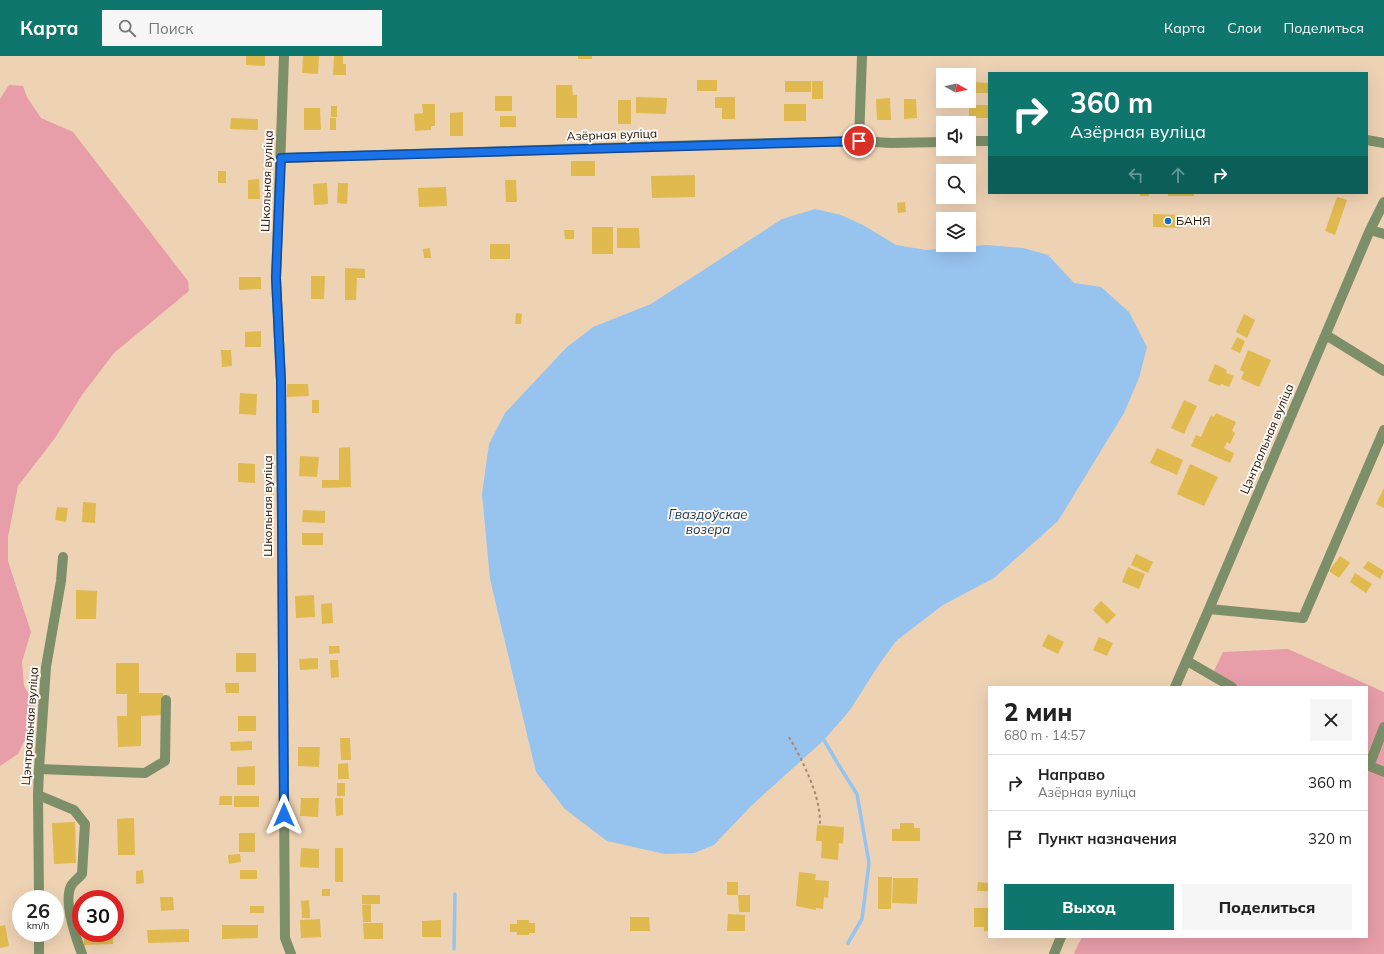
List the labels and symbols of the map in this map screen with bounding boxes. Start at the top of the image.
north arrow [936,68,976,108]
pin [842,124,876,158]
street label: Азёрная вуліца [566,125,658,144]
street label: Школьная вуліца [257,130,276,232]
place label: БАНЯ [1176,213,1210,228]
marker: БАНЯ [1163,216,1173,226]
street label: Цэнтральная вуліца [1236,381,1297,496]
street label: Школьная вуліца [260,455,275,557]
water label: Гваздоўскае возера [668,506,748,537]
street label: Цэнтральная вуліца [18,666,41,786]
position arrow [263,794,305,836]
speed limit sign: 30 [72,890,124,942]

